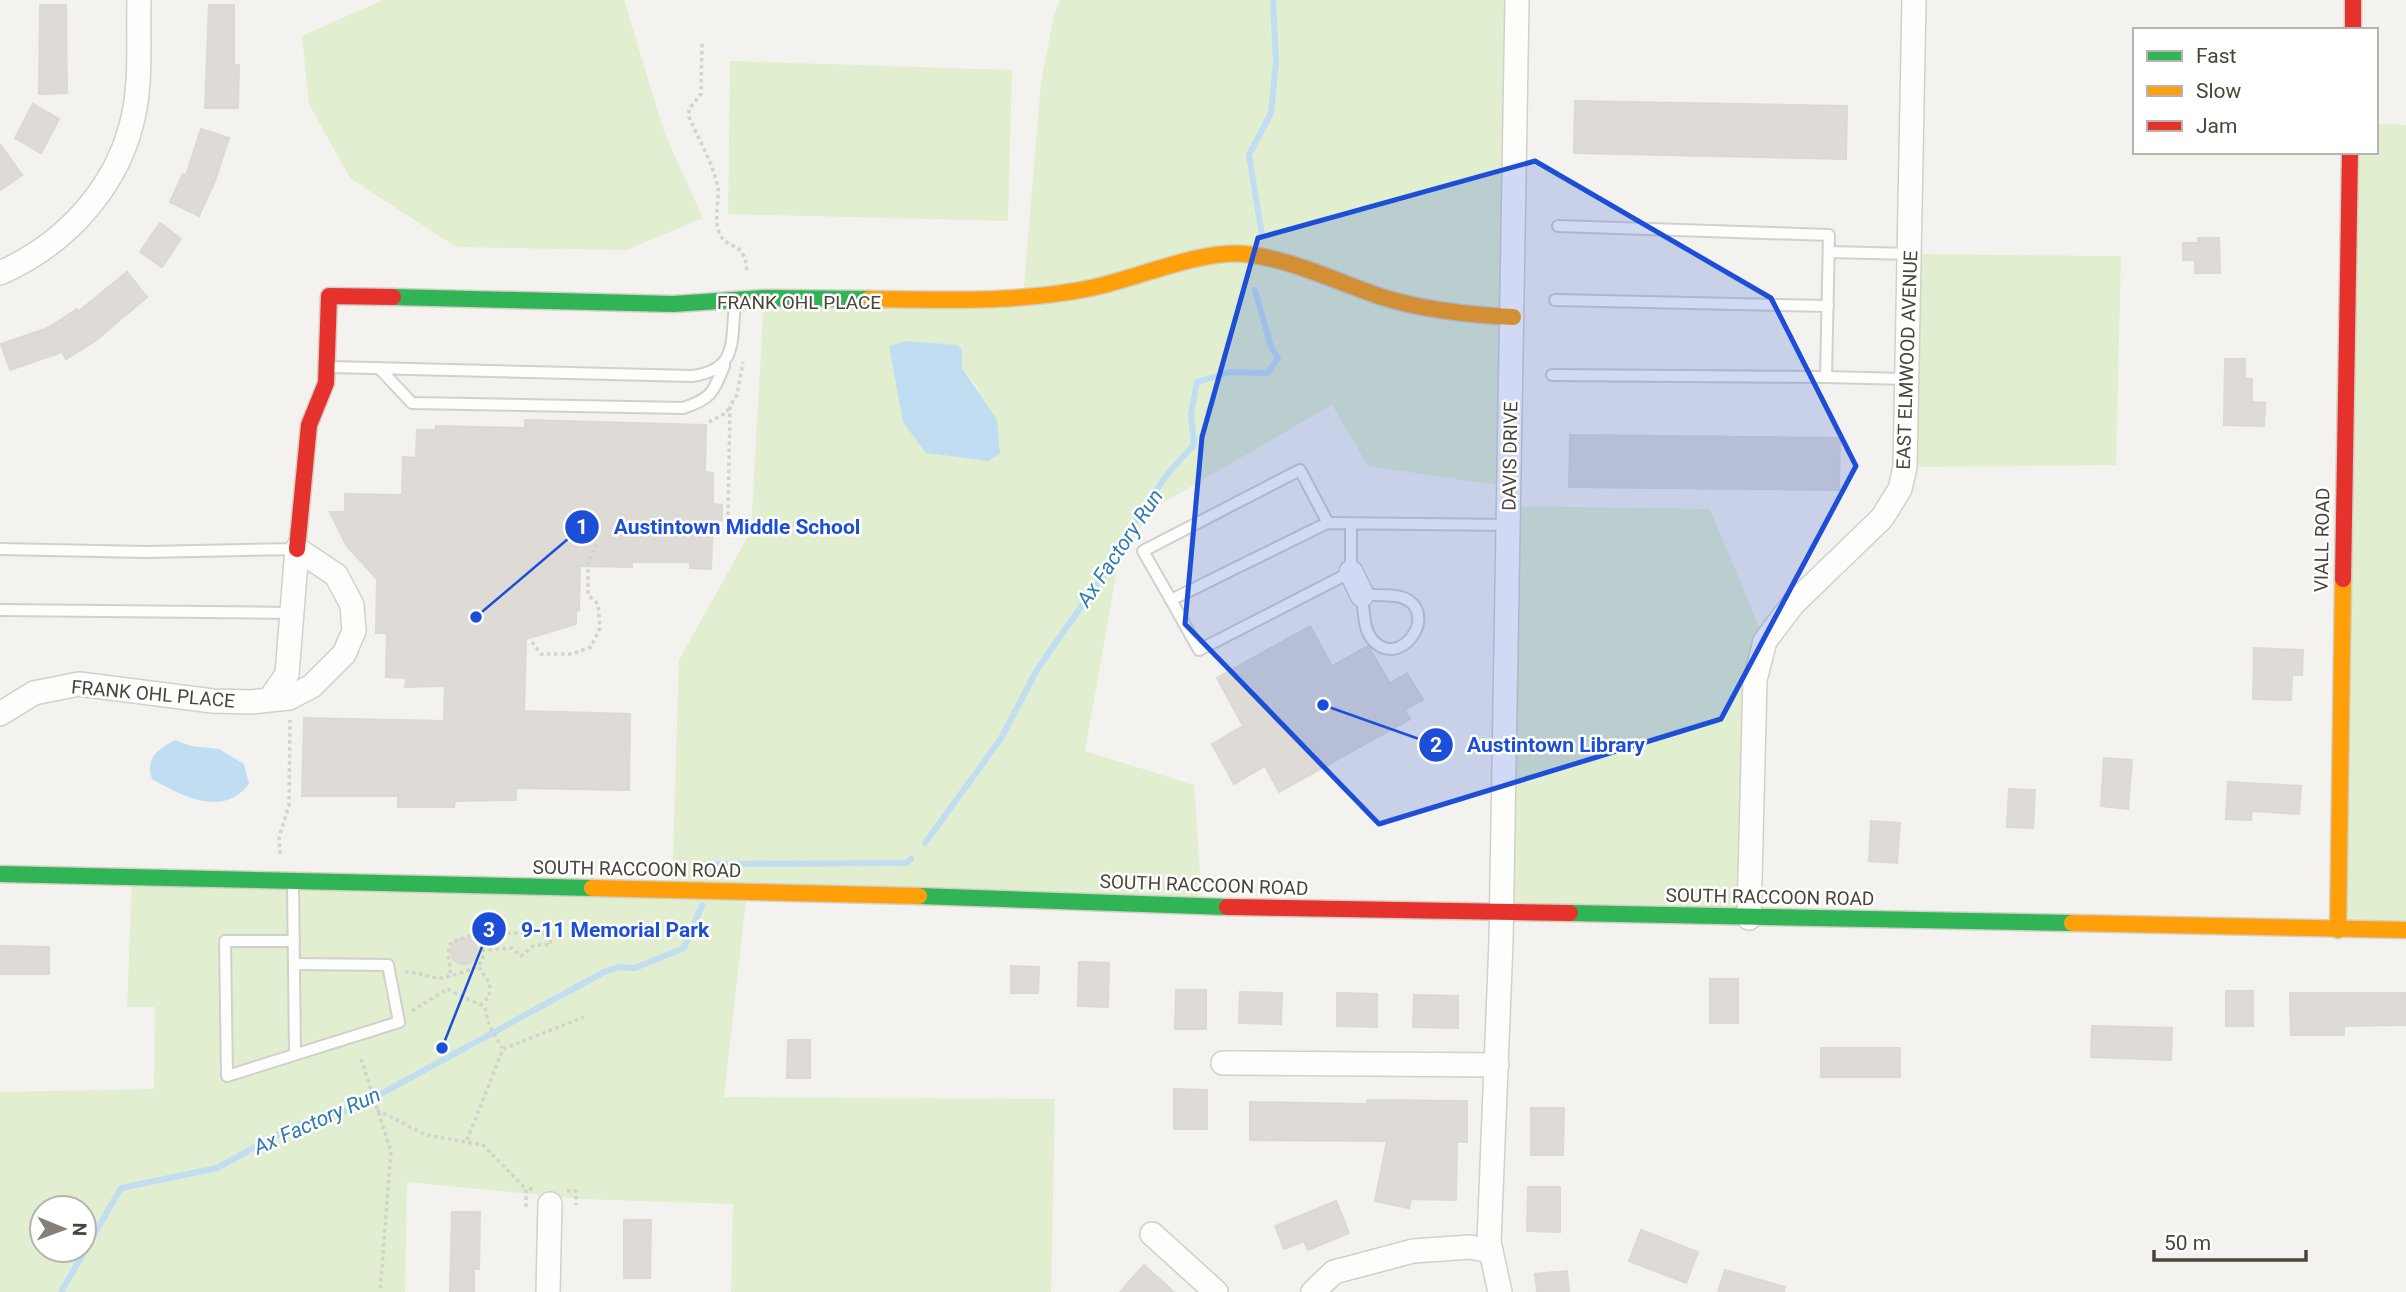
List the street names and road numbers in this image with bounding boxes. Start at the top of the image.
street label: EAST ELMWOOD AVENUE [1892,250,1922,470]
street label: FRANK OHL PLACE [717,291,881,314]
street label: DAVIS DRIVE [1498,401,1522,511]
street label: VIALL ROAD [2310,488,2334,592]
street label: FRANK OHL PLACE [70,675,236,713]
street label: SOUTH RACCOON ROAD [532,856,742,882]
street label: SOUTH RACCOON ROAD [1099,870,1309,900]
street label: SOUTH RACCOON ROAD [1665,884,1875,910]

